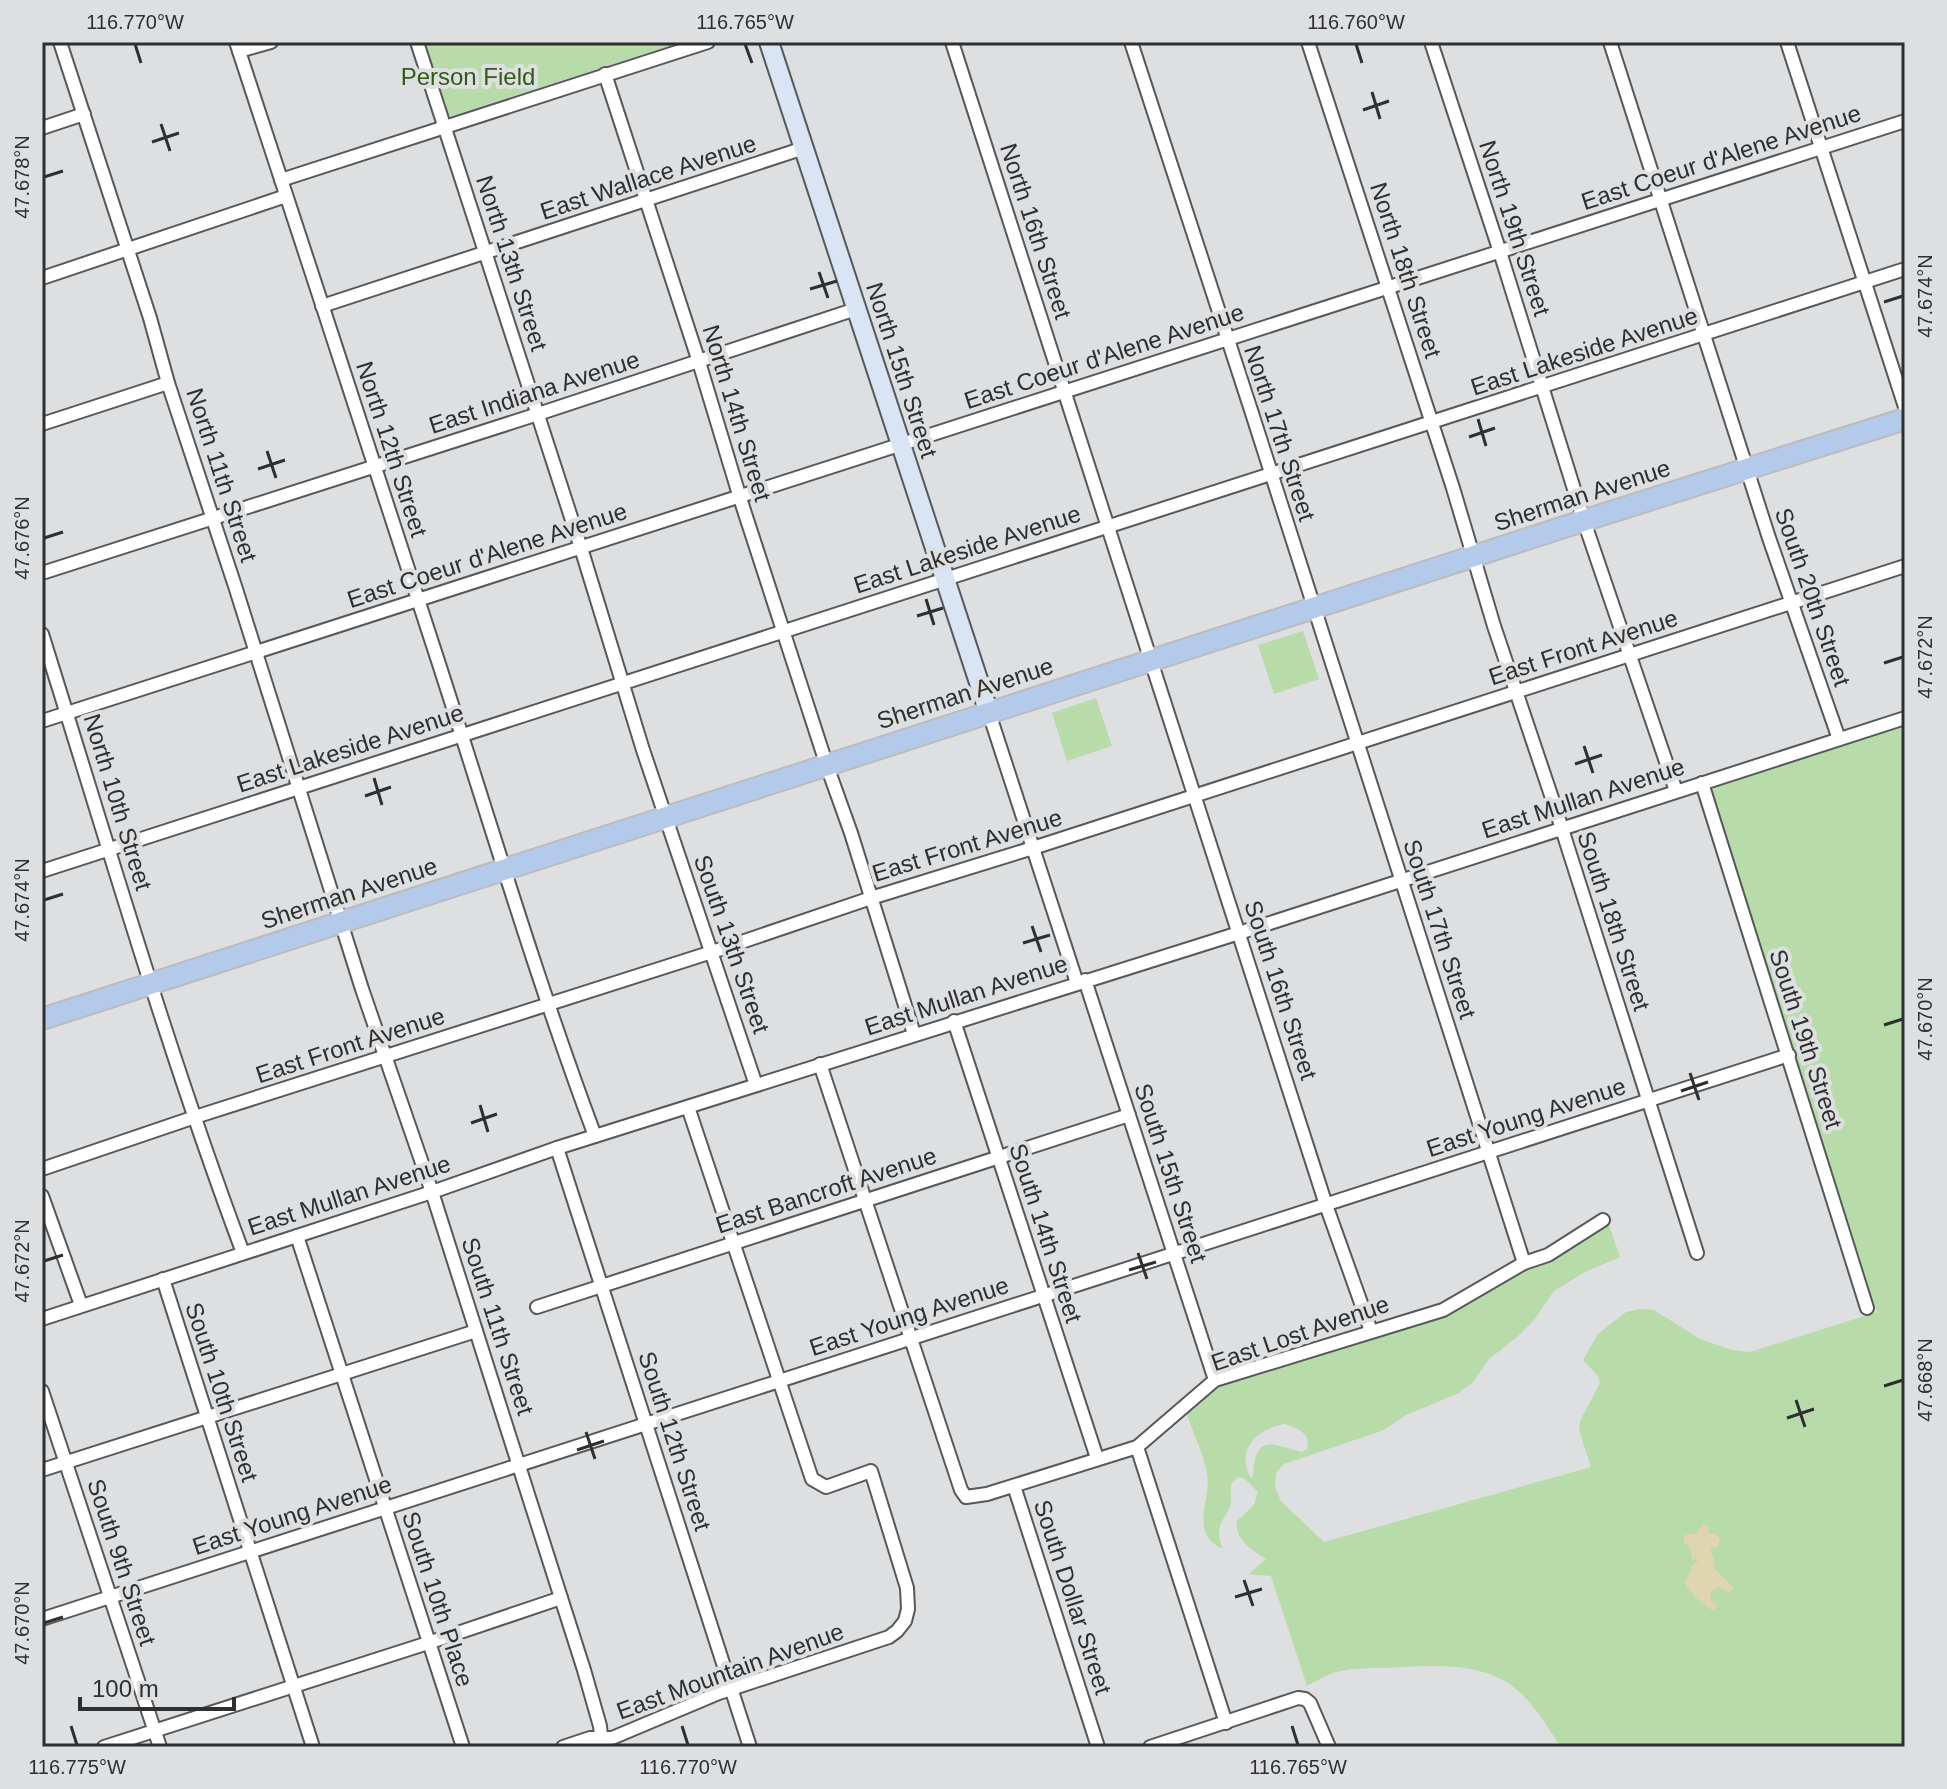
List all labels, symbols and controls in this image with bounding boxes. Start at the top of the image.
text: 116.770°W [86,11,184,33]
text: 116.765°W [696,11,794,33]
text: 116.760°W [1307,11,1405,33]
park label: Person Field [401,63,535,90]
street label: East Coeur d'Alene Avenue [1578,99,1864,215]
street label: East Wallace Avenue [537,129,759,225]
text: 47.678°N [11,135,33,219]
street label: North 19th Street [1474,137,1556,319]
street label: North 16th Street [995,140,1077,322]
street label: North 13th Street [471,172,553,354]
street label: North 18th Street [1365,179,1447,361]
text: 47.674°N [1914,254,1936,338]
street label: North 15th Street [861,279,943,461]
street label: East Coeur d'Alene Avenue [961,298,1247,414]
street label: East Lakeside Avenue [1467,302,1701,400]
street label: North 14th Street [697,322,777,505]
street label: North 17th Street [1239,342,1321,524]
street label: East Indiana Avenue [425,345,643,439]
street label: North 12th Street [351,358,433,540]
street label: North 11th Street [181,385,263,566]
street label: Sherman Avenue [1490,454,1674,536]
text: 47.676°N [11,496,33,580]
street label: East Coeur d'Alene Avenue [344,497,630,613]
street label: East Lakeside Avenue [850,500,1084,598]
street label: South 20th Street [1770,504,1856,690]
street label: East Front Avenue [1485,604,1681,690]
text: 47.672°N [1914,615,1936,699]
street label: Sherman Avenue [873,652,1057,734]
street label: East Lakeside Avenue [233,699,467,797]
street label: North 10th Street [78,711,158,894]
street label: East Mullan Avenue [1478,752,1688,844]
street label: East Front Avenue [869,803,1065,887]
street label: South 18th Street [1572,828,1656,1014]
street label: South 17th Street [1398,836,1482,1022]
street label: South 13th Street [689,851,775,1037]
street label: Sherman Avenue [257,852,441,934]
text: 47.674°N [11,858,33,942]
street label: South 16th Street [1239,897,1323,1083]
street label: South 19th Street [1764,946,1848,1132]
street label: East Mullan Avenue [861,949,1071,1041]
text: 47.670°N [1914,977,1936,1061]
street label: East Front Avenue [252,1002,448,1088]
street label: East Young Avenue [1423,1072,1629,1162]
street label: South 15th Street [1129,1080,1213,1266]
street label: South 14th Street [1004,1140,1088,1326]
street label: East Bancroft Avenue [712,1142,940,1238]
street label: East Mullan Avenue [244,1149,454,1241]
text: 47.672°N [11,1219,33,1303]
street label: South 11th Street [457,1234,540,1418]
street label: East Young Avenue [806,1271,1012,1361]
street label: East Lost Avenue [1207,1290,1393,1376]
street label: South 10th Street [180,1299,264,1485]
text: 47.668°N [1914,1338,1936,1422]
street label: South 12th Street [633,1348,717,1534]
street label: East Young Avenue [189,1470,395,1560]
street label: South 9th Street [82,1475,162,1649]
street label: South Dollar Street [1029,1496,1117,1698]
street label: South 10th Place [397,1508,479,1690]
text: 47.670°N [11,1581,33,1665]
street label: East Mountain Avenue [613,1617,847,1725]
scale bar [80,1661,234,1711]
text: 100 m [92,1675,159,1702]
text: 116.775°W [28,1756,126,1778]
text: 116.770°W [639,1756,737,1778]
text: 116.765°W [1249,1756,1347,1778]

